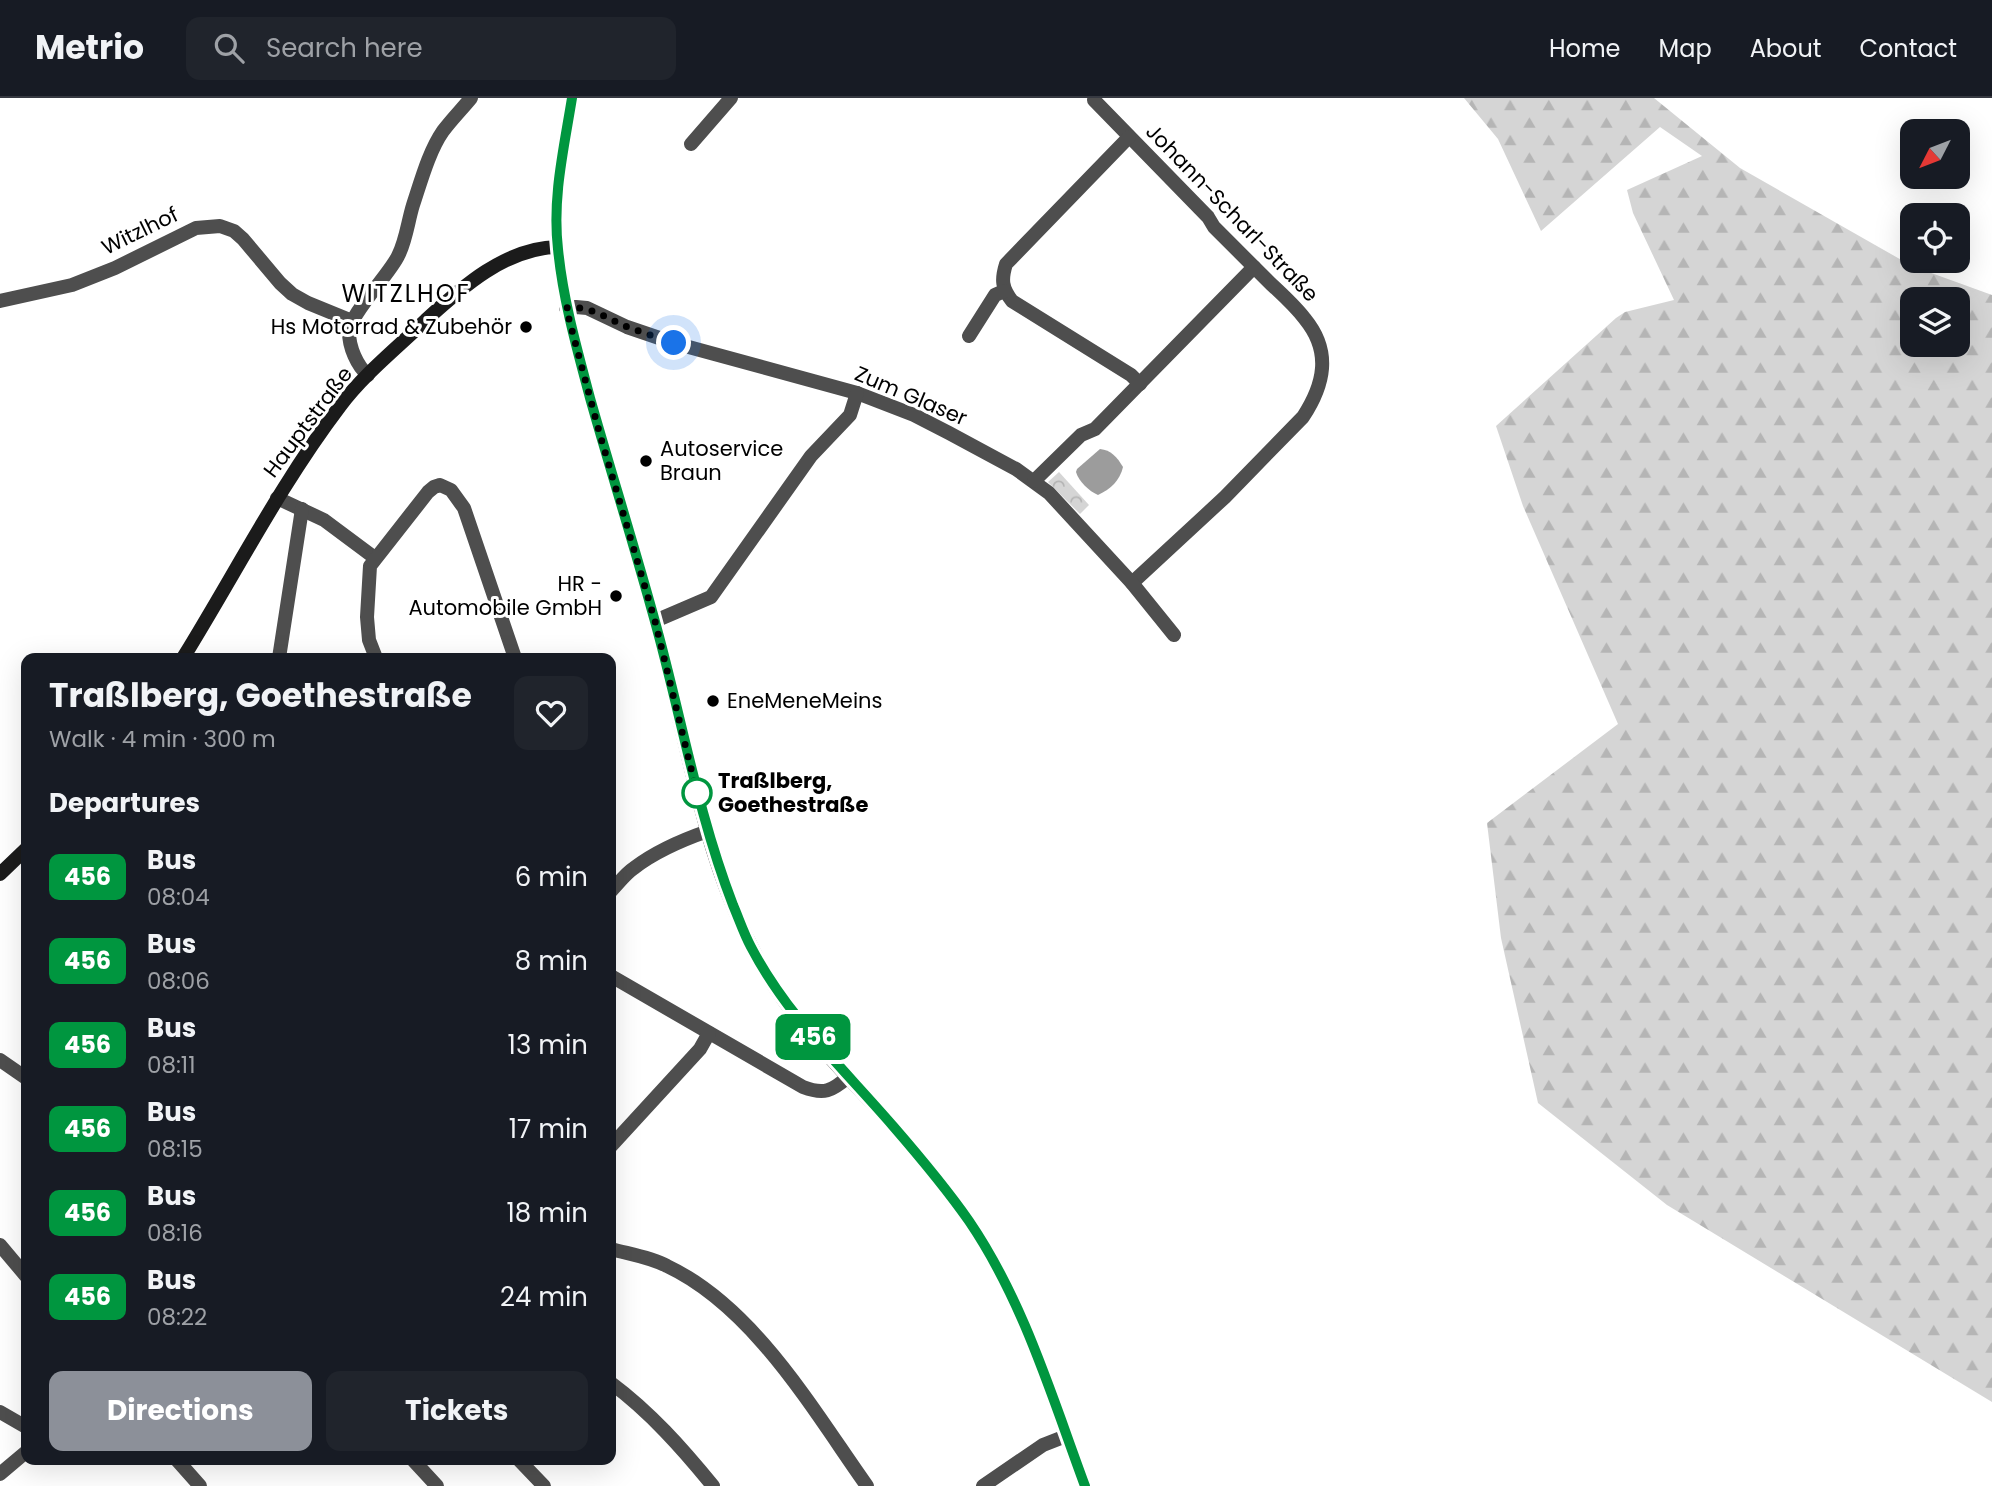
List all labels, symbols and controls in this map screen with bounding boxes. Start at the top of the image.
search box [186,17,676,80]
text: Metrio [35,24,144,71]
icon: search [210,29,248,67]
text: Search here [266,30,423,66]
text: Home [1549,32,1621,65]
text: Map [1659,32,1712,65]
text: About [1750,32,1821,65]
text: Contact [1859,32,1957,65]
street label: Johann-Scharl-Straße [1140,117,1325,308]
north arrow [1900,119,1970,189]
map controls [1900,119,1970,357]
street label: Witzlhof [97,200,183,262]
button: locate [1900,203,1970,273]
district label: WITZLHOF [341,277,471,310]
button: layers [1900,287,1970,357]
place label: Hs Motorrad & Zubehör [271,312,512,341]
marker: Hs Motorrad & Zubehör [518,319,534,335]
your location [656,325,691,360]
street label: Zum Glaser [851,359,972,432]
street label: Hauptstraße [256,360,359,483]
place label: Autoservice Braun [660,434,783,487]
marker: Autoservice Braun [638,453,654,469]
place label: HR - Automobile GmbH [408,569,602,622]
marker: HR - Automobile GmbH [608,588,624,604]
text: Traßlberg, Goethestraße [49,672,472,719]
button: heart [514,676,588,750]
place label: EneMeneMeins [727,686,882,715]
marker: EneMeneMeins [705,693,721,709]
text: Walk · 4 min · 300 m [49,723,276,755]
place label: Traßlberg, Goethestraße [718,766,868,819]
marker: Traßlberg, Goethestraße [682,778,712,808]
text: Departures [49,785,200,821]
text: Bus [147,842,196,878]
text: 6 min [515,859,588,895]
text: 456 [64,860,111,893]
text: 08:04 [147,881,210,913]
text: Bus [147,926,196,962]
text: 8 min [515,943,588,979]
text: 456 [64,944,111,977]
text: 08:06 [147,965,210,997]
text: Bus [147,1010,196,1046]
line badge: 456 [773,1014,853,1060]
text: 456 [789,1020,837,1053]
text: 13 min [508,1027,588,1063]
text: 456 [64,1028,111,1061]
text: 08:11 [147,1049,196,1081]
text: Bus [147,1094,196,1130]
text: 17 min [509,1111,588,1147]
text: 456 [64,1112,111,1145]
text: 08:15 [147,1133,203,1165]
text: Bus [147,1178,196,1214]
text: 18 min [507,1195,588,1231]
text: 456 [64,1196,111,1229]
text: 08:16 [147,1217,203,1249]
text: Bus [147,1262,196,1298]
text: 24 min [500,1279,588,1315]
text: 456 [64,1280,111,1313]
text: 08:22 [147,1301,207,1333]
button: Directions [49,1371,312,1451]
button: Tickets [326,1371,588,1451]

